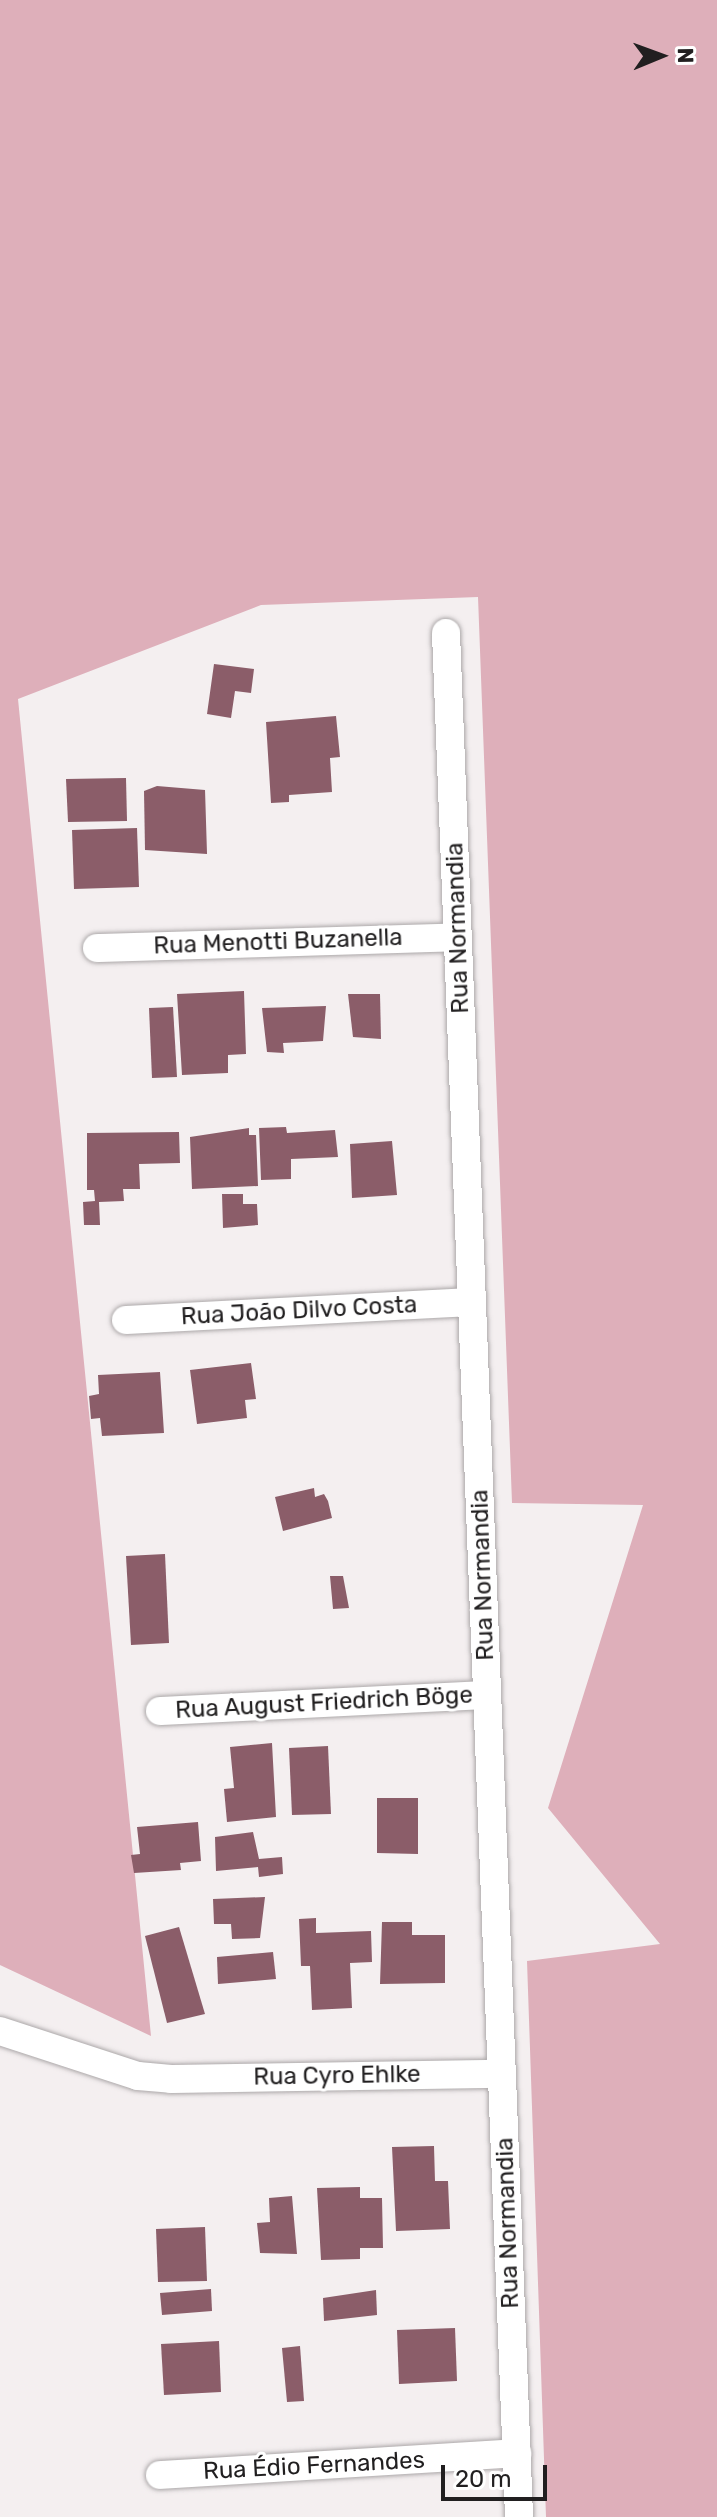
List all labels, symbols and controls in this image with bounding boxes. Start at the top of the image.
north arrow [621,16,701,96]
text: N [672,47,699,64]
street label: Rua Normandia [441,842,475,1014]
street label: Rua Menotti Buzanella [153,923,403,961]
street label: Rua João Dilvo Costa [180,1290,418,1332]
street label: Rua Normandia [466,1489,500,1661]
street label: Rua August Friedrich Böge [174,1681,474,1725]
street label: Rua Cyro Ehlke [253,2060,421,2092]
street label: Rua Normandia [491,2137,525,2309]
street label: Rua Édio Fernandes [202,2446,426,2486]
scale bar [445,2449,551,2499]
text: 20 m [455,2465,512,2493]

